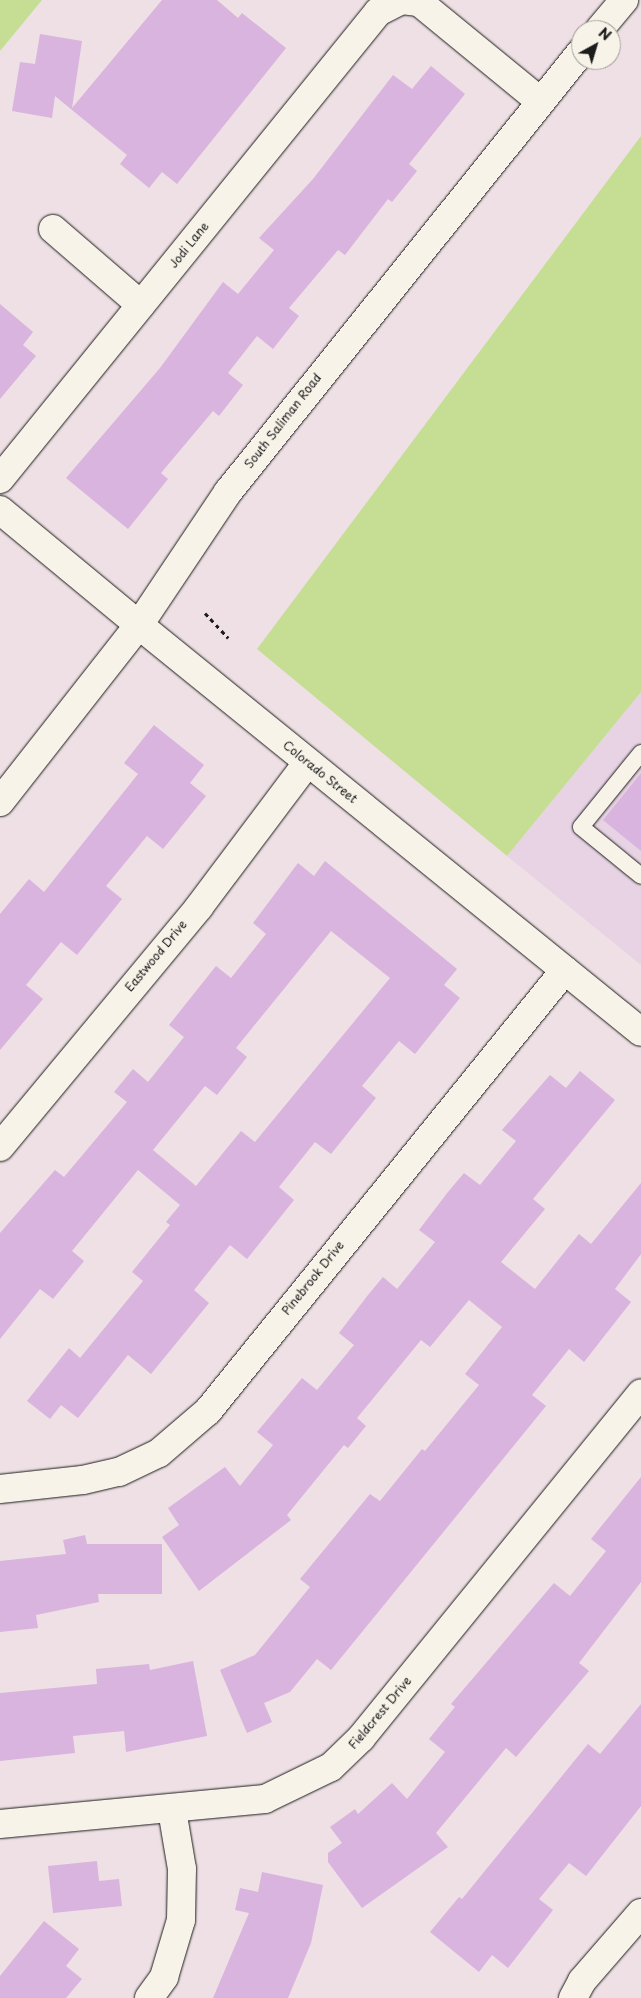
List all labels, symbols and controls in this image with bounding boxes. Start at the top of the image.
north arrow [571,20,621,70]
text: N [594,22,616,45]
street label: Jodi Lane [166,219,212,271]
street label: South Saliman Road [241,370,325,472]
street label: Colorado Street [280,738,360,806]
street label: Eastwood Drive [122,917,190,995]
street label: Pinebrook Drive [279,1238,347,1318]
street label: Fieldcrest Drive [346,1674,414,1752]

